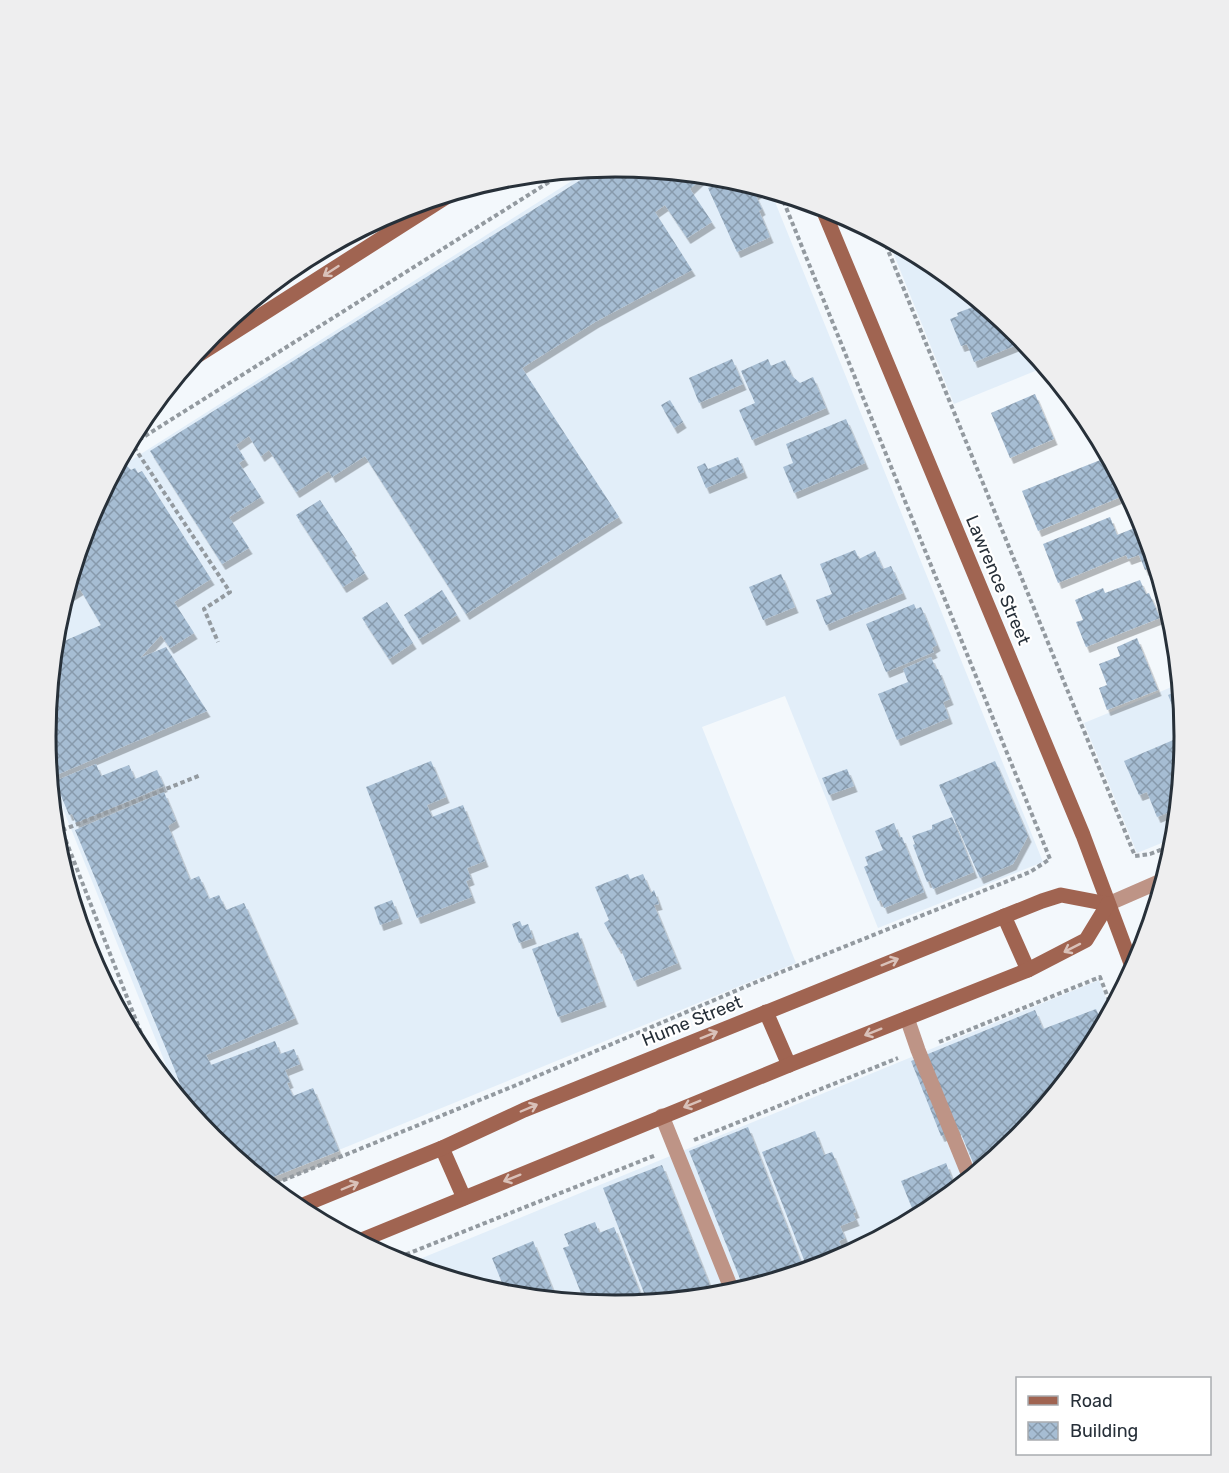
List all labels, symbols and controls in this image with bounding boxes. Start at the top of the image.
one-way arrow [323,265,340,277]
street label: Lawrence Street [961,512,1035,648]
one-way arrow [1064,942,1081,954]
one-way arrow [880,956,899,967]
street label: Hume Street [639,991,745,1051]
one-way arrow [864,1027,883,1038]
one-way arrow [700,1029,718,1040]
one-way arrow [683,1099,702,1110]
one-way arrow [519,1102,538,1113]
one-way arrow [503,1173,521,1184]
one-way arrow [341,1179,359,1190]
legend [1016,1377,1211,1455]
text: Road [1070,1390,1113,1412]
text: Building [1070,1420,1138,1442]

